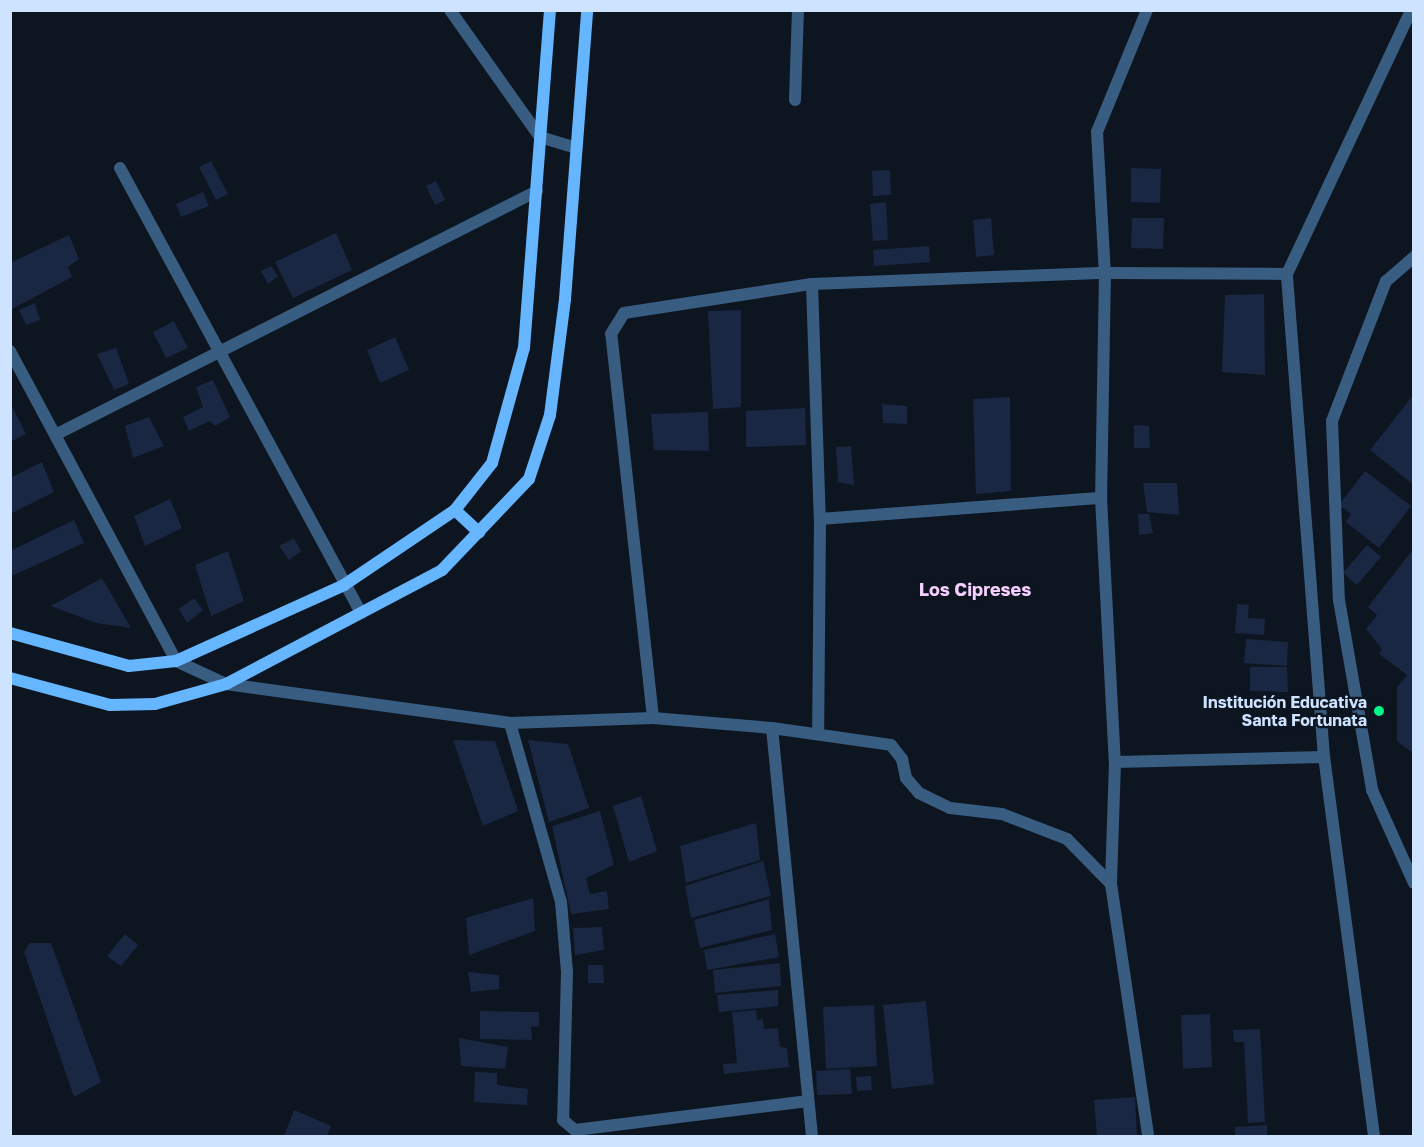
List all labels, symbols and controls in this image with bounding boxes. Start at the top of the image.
district label: Los Cipreses [919,578,1031,600]
place label: Institución Educativa Santa Fortunata [1203,692,1367,730]
marker: Institución Educativa Santa Fortunata [1372,704,1386,718]

